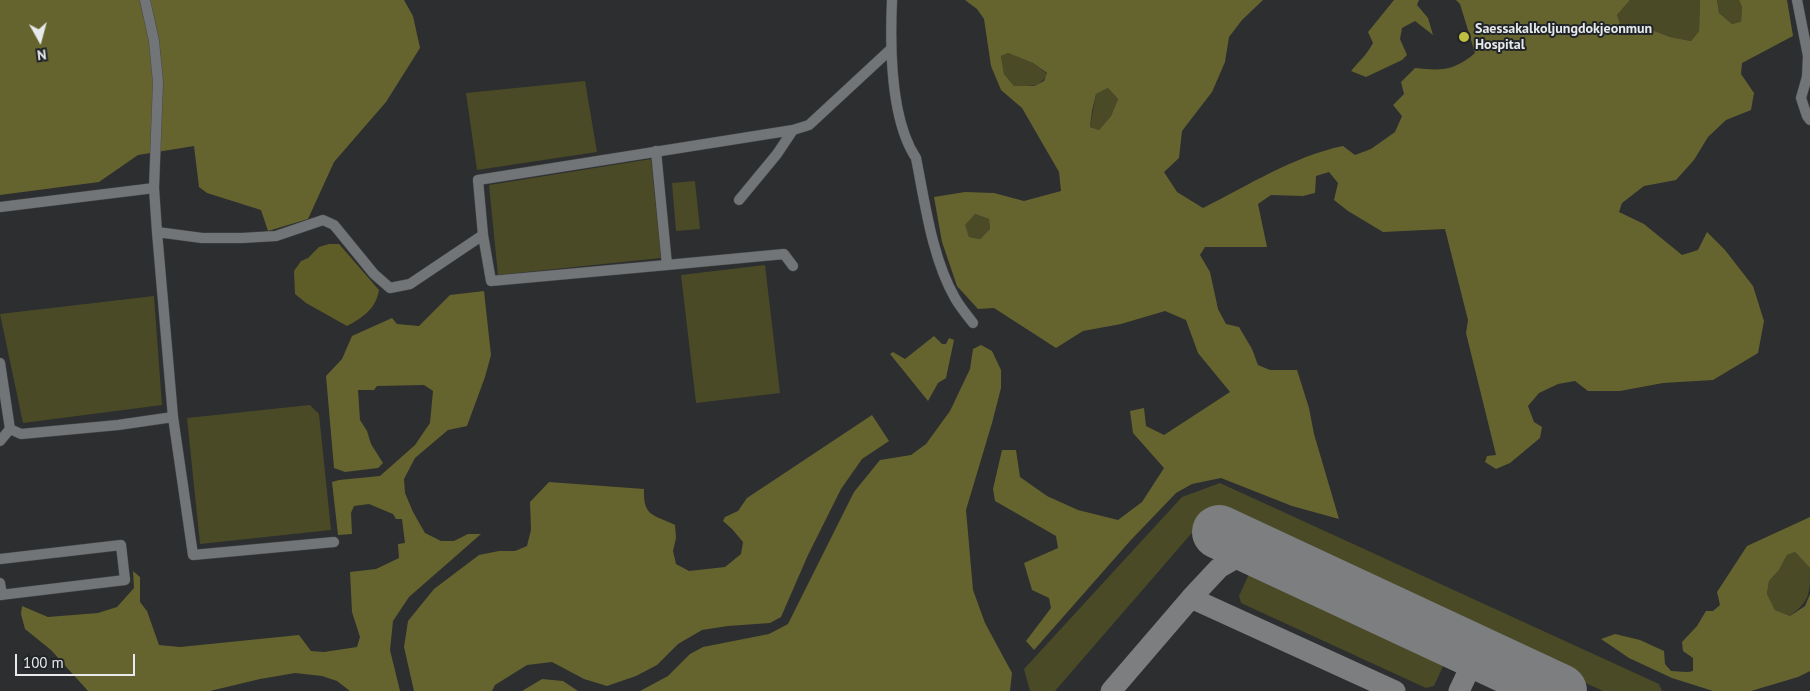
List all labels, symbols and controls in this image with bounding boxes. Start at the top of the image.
north arrow [15,15,65,65]
place label: Saessakalkoljungdokjeonmun Hospital [1475,21,1652,54]
marker: Saessakalkoljungdokjeonmun Hospital [1457,30,1471,44]
text: N [36,45,47,64]
scale bar [18,644,138,676]
text: 100 m [23,653,64,672]

